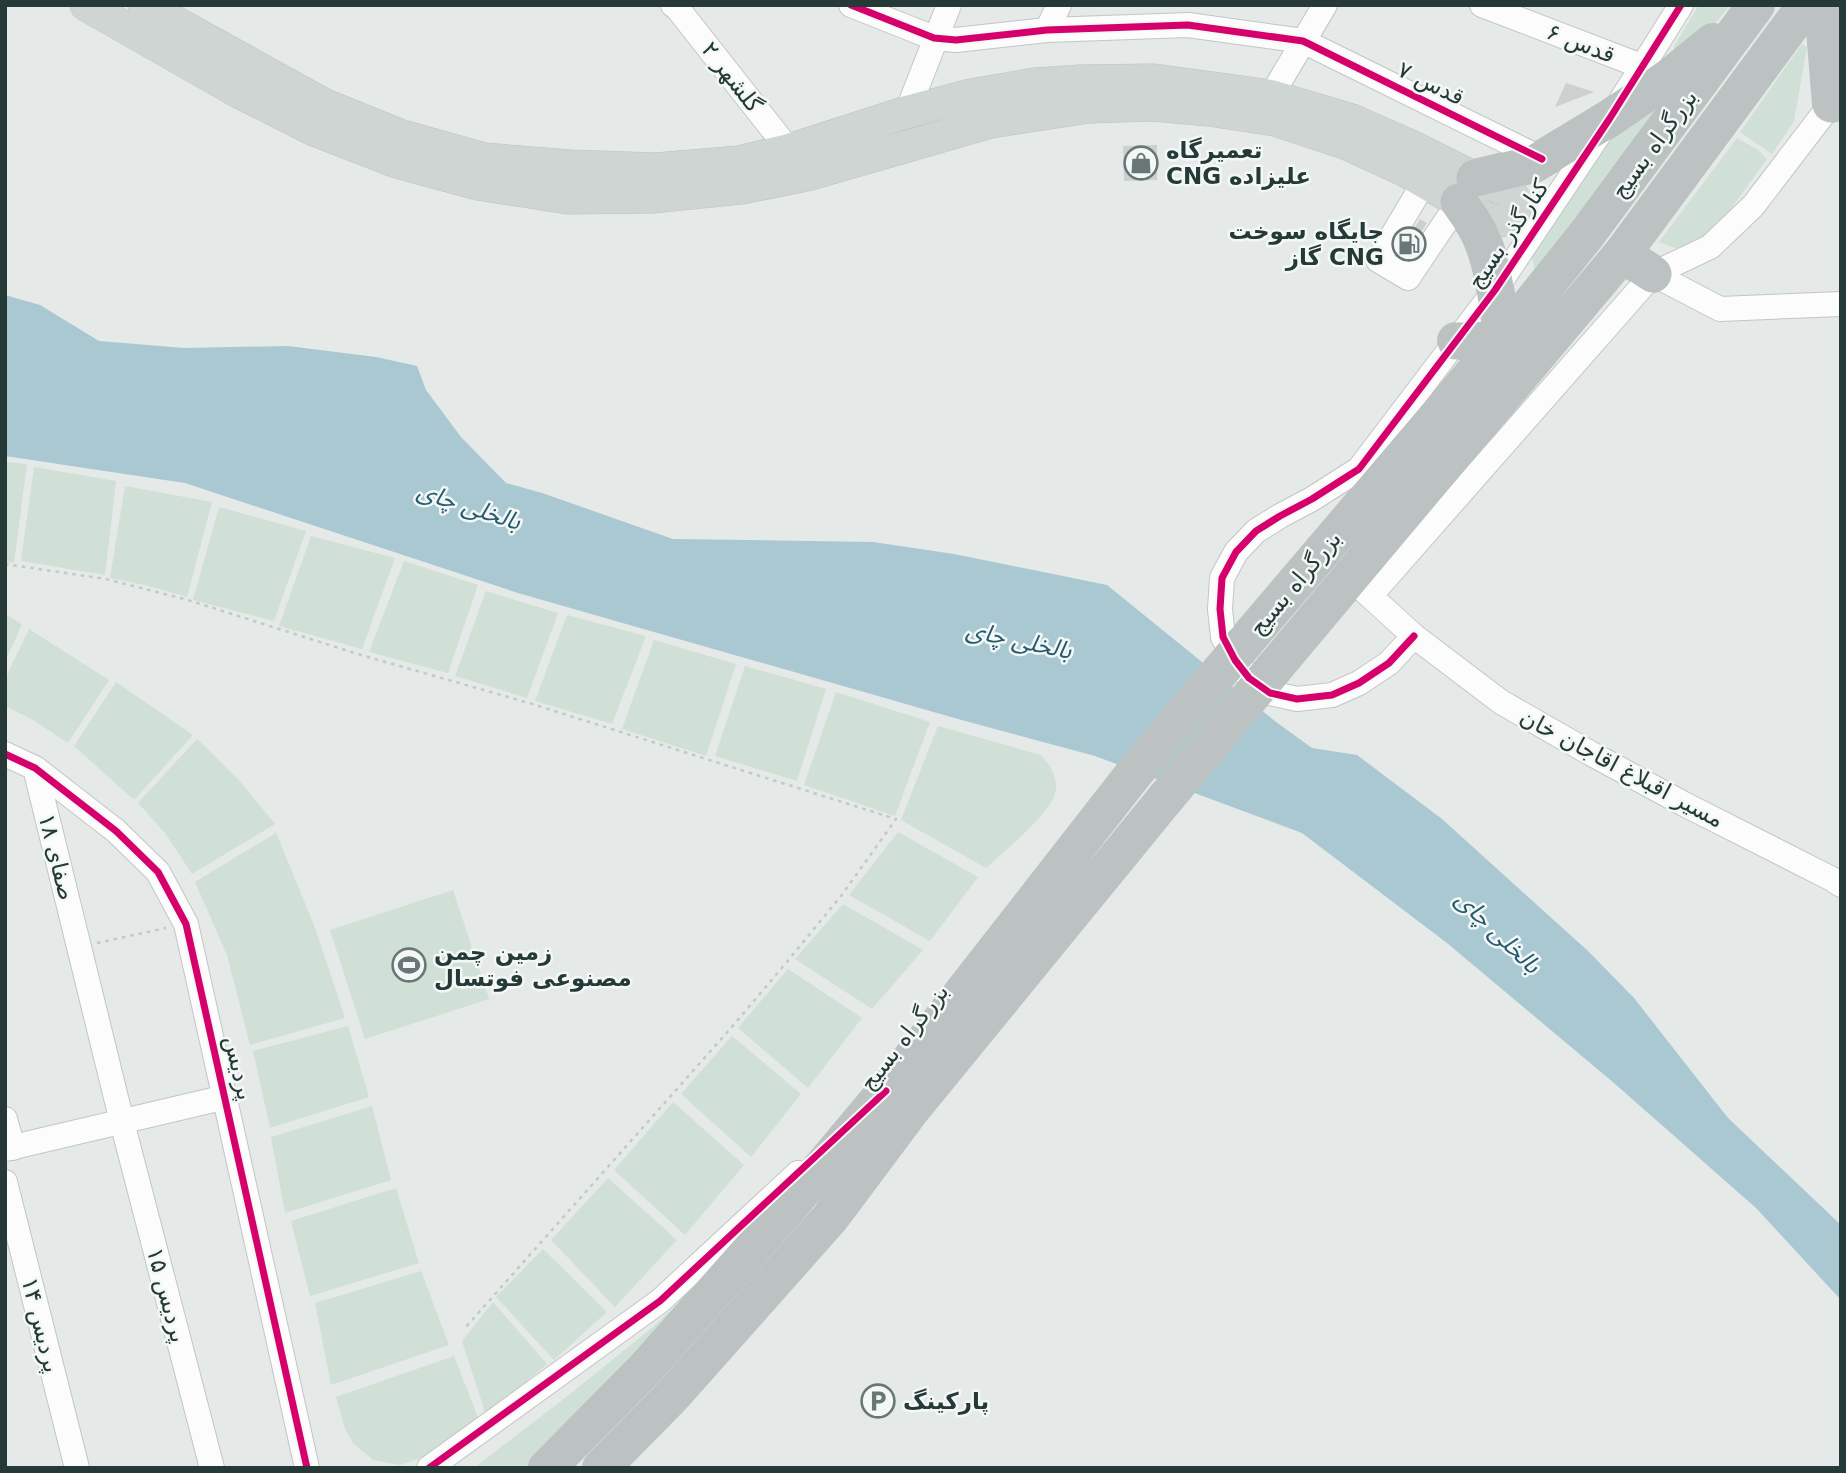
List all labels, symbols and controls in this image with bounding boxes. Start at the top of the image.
street label: قدس ۶ [1543,18,1619,69]
street label: گلشهر ۲ [696,37,768,118]
street label: قدس ۷ [1393,56,1469,111]
street label: بزرگراه بسیج [1606,84,1703,204]
place label: تعمیرگاه CNG علیزاده [1166,137,1311,190]
shop icon: تعمیرگاه CNG علیزاده [1122,144,1160,182]
street label: کنارگذر بسیج [1462,174,1555,294]
place label: جایگاه سوخت گاز CNG [1229,218,1384,271]
fuel station icon: جایگاه سوخت گاز CNG [1390,225,1428,263]
water label: بالخلی چای [413,476,525,538]
street label: بزرگراه بسیج [1244,526,1347,641]
water label: بالخلی چای [963,615,1075,667]
street label: مسیر اقبلاغ اقاجان خان [1515,703,1728,834]
street label: صفای ۱۸ [34,811,80,903]
water label: بالخلی چای [1448,885,1547,981]
place label: زمین چمن مصنوعی فوتسال [434,939,632,992]
sports icon: زمین چمن مصنوعی فوتسال [390,946,428,984]
street label: بزرگراه بسیج [854,978,955,1096]
street label: پردیس [218,1033,259,1103]
street label: پردیس ۱۵ [141,1245,192,1346]
street label: پردیس ۱۴ [16,1275,65,1375]
parking icon: پارکینگ [859,1382,897,1420]
place label: پارکینگ [903,1388,989,1415]

